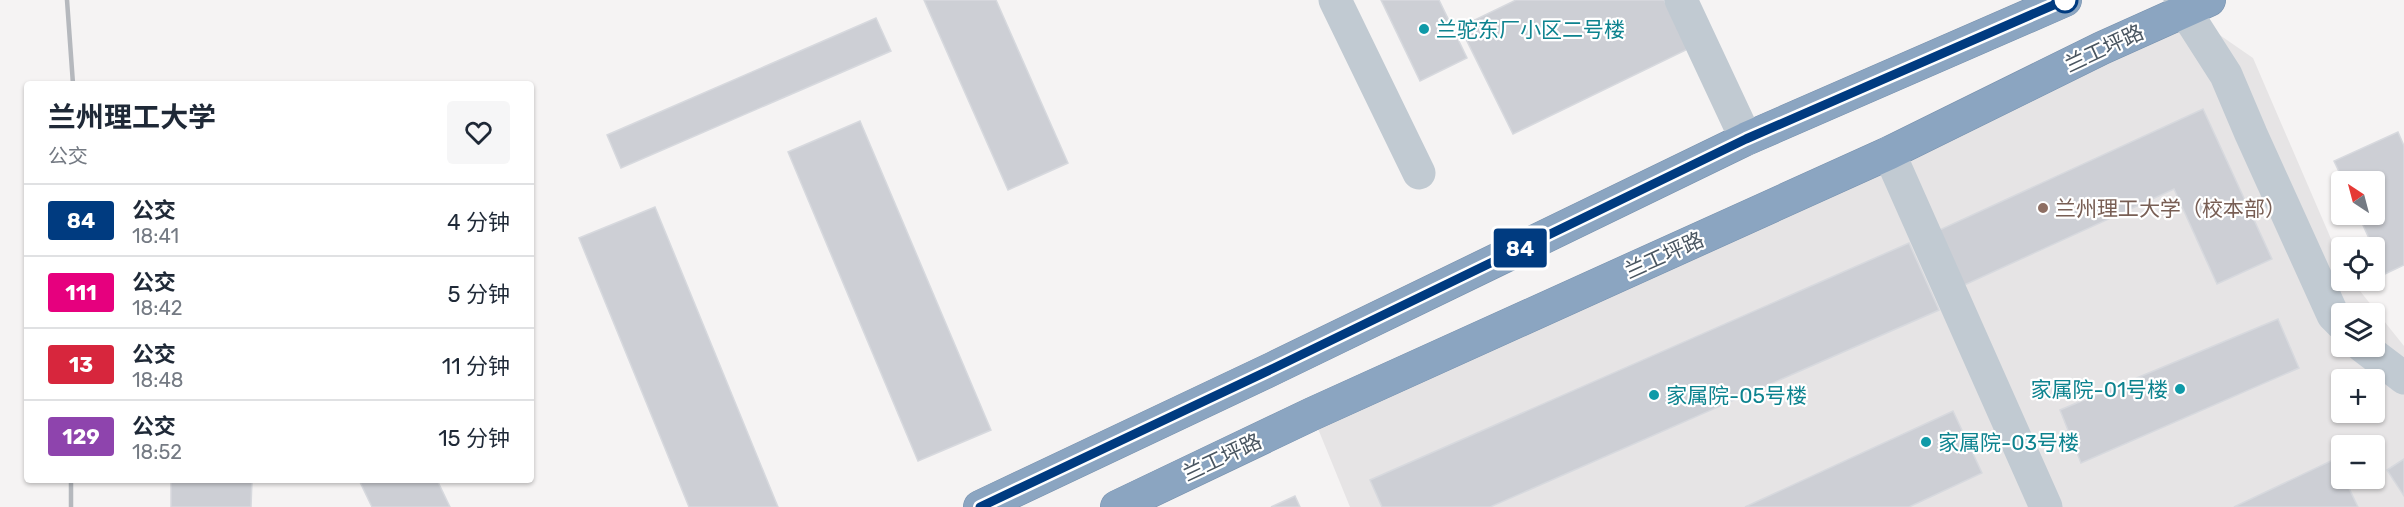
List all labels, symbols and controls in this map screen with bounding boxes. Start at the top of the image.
unlabelled marker [2052,0,2078,13]
place label: 兰驼东厂小区二号楼 [1436,17,1625,42]
street label: 兰工坪路 [2061,19,2147,77]
marker: 兰驼东厂小区二号楼 [1417,22,1431,36]
text: 兰州理工大学 [48,101,216,134]
button: heart [447,101,510,164]
text: 公交 [48,144,88,168]
north arrow [2331,171,2385,225]
map controls [2331,171,2385,489]
place label: 兰州理工大学（校本部） [2055,196,2286,221]
text: 公交 [132,197,176,224]
marker: 兰州理工大学（校本部） [2036,201,2050,215]
text: 84 [67,208,95,233]
text: 4 分钟 [447,209,510,236]
text: 18:41 [132,224,179,248]
street label: 兰工坪路 [1621,226,1707,284]
line badge: 84 [1493,228,1547,268]
text: 84 [1506,236,1534,261]
button: locate [2331,237,2385,291]
text: 公交 [132,269,176,296]
text: 111 [65,280,97,305]
text: 5 分钟 [448,281,510,308]
text: 18:42 [132,296,183,320]
button: layers [2331,303,2385,357]
text: 公交 [132,341,176,368]
text: 13 [69,352,93,377]
text: 11 分钟 [442,353,510,380]
text: 18:48 [132,368,184,392]
button: + [2331,369,2385,423]
place label: 家属院-01号楼 [2031,377,2168,402]
marker: 家属院-01号楼 [2173,382,2187,396]
place label: 家属院-05号楼 [1666,383,1807,408]
marker: 家属院-05号楼 [1647,388,1661,402]
text: 公交 [132,413,176,440]
text: 129 [62,424,100,449]
text: 15 分钟 [438,425,510,452]
street label: 兰工坪路 [1179,428,1265,486]
place label: 家属院-03号楼 [1938,430,2079,455]
marker: 家属院-03号楼 [1919,435,1933,449]
button: − [2331,435,2385,489]
text: 18:52 [132,440,182,464]

